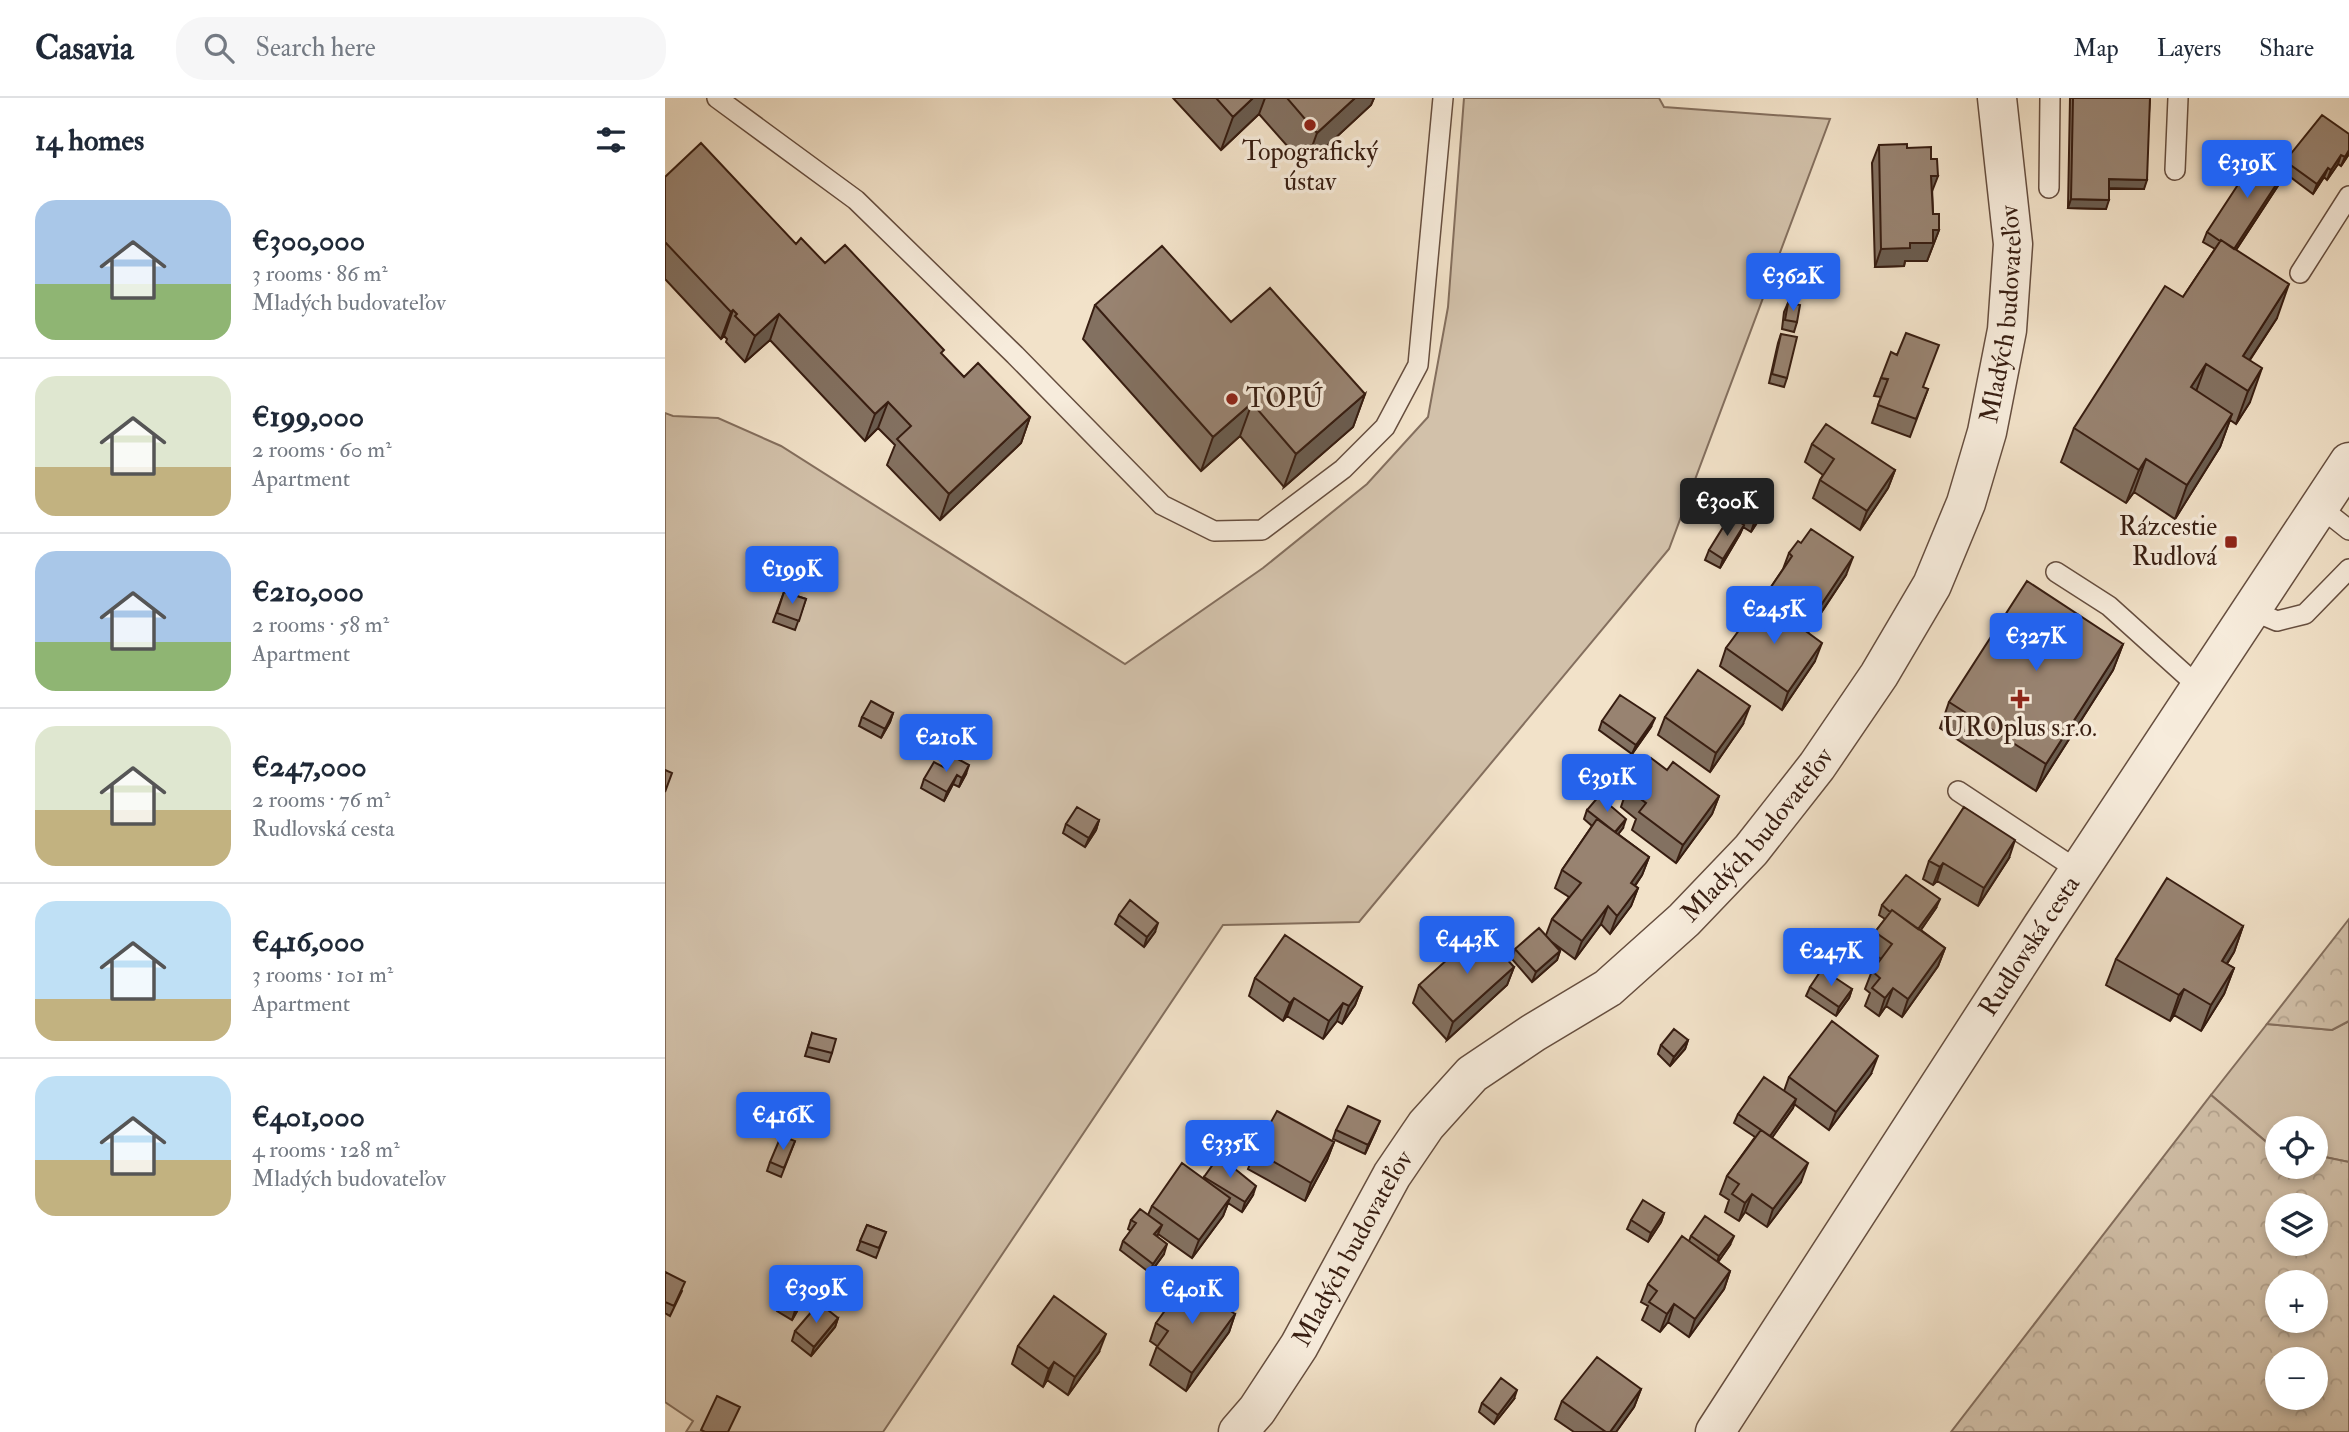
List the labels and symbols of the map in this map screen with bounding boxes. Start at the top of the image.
marker: Topografický ústav [1302,117,1318,133]
place label: Topografický ústav [1242,136,1379,198]
pin: €319K [2198,140,2296,200]
street label: Mladých budovateľov [1973,203,2029,425]
pin: €362K [1744,254,1842,313]
place label: TOPÚ [1246,381,1323,415]
marker: TOPÚ [1224,391,1240,407]
pin: €300K [1678,478,1776,538]
place label: Rázcestie Rudlová [2119,511,2217,573]
marker: Rázcestie Rudlová [2223,534,2239,550]
pin: €199K [743,546,841,606]
pin: €245K [1725,587,1823,646]
pin: €327K [1987,614,2085,673]
marker: UROplus s.r.o. [2010,689,2030,709]
place label: UROplus s.r.o. [1943,712,2097,745]
pin: €210K [897,714,995,774]
street label: Mladých budovateľov [1674,741,1841,929]
pin: €391K [1558,754,1656,814]
street label: Rudlovská cesta [1972,869,2087,1022]
pin: €443K [1418,916,1516,976]
pin: €247K [1782,928,1880,988]
pin: €416K [734,1093,832,1152]
pin: €335K [1181,1121,1279,1180]
street label: Mladých budovateľov [1286,1143,1421,1352]
pin: €309K [767,1266,865,1325]
pin: €401K [1143,1266,1241,1326]

